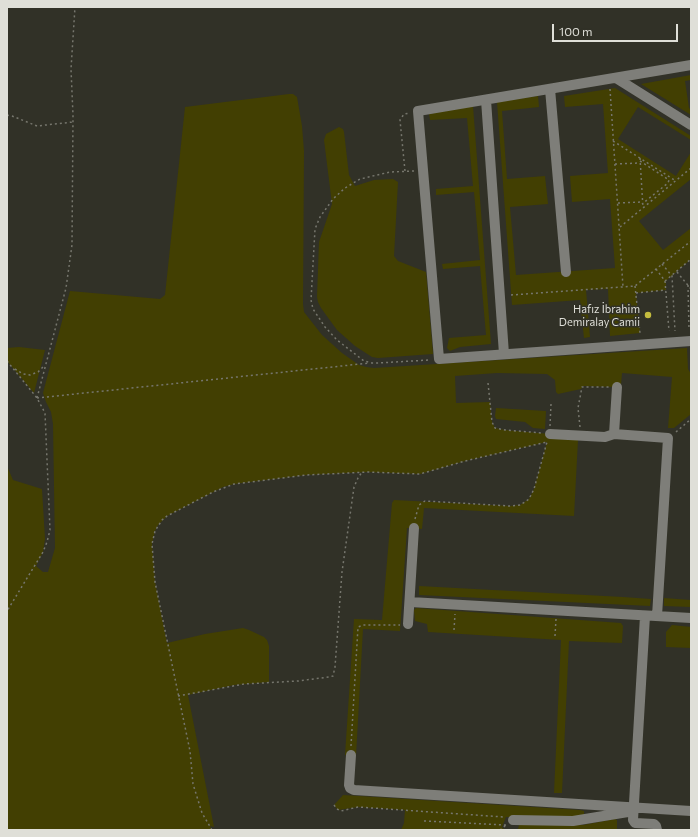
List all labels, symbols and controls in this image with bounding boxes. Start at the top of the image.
scale bar [554,16,680,42]
text: 100 m [559,24,593,38]
place label: Hafız İbrahim Demiralay Camii [559,302,640,328]
marker: Hafız İbrahim Demiralay Camii [643,310,653,320]

